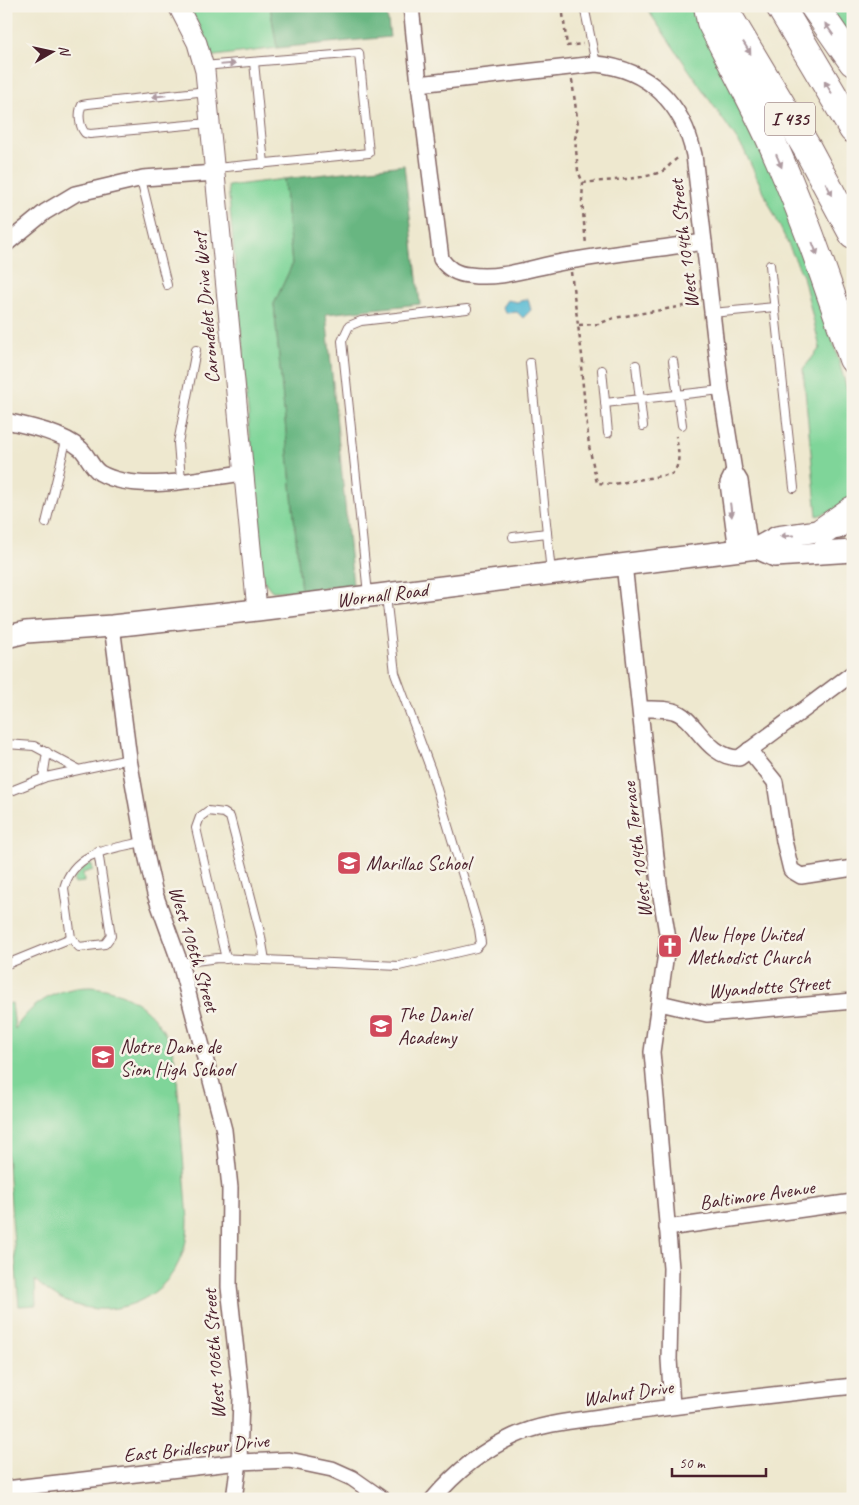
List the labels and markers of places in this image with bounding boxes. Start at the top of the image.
school or university icon: Marillac School [336,850,362,876]
place label: Marillac School [366,851,474,876]
place label: New Hope United Methodist Church [688,922,812,970]
church icon: New Hope United Methodist Church [657,933,683,959]
place label: The Daniel Academy [398,1002,474,1050]
school or university icon: The Daniel Academy [368,1013,394,1039]
place label: Notre Dame de Sion High School [120,1034,237,1082]
school or university icon: Notre Dame de Sion High School [90,1044,116,1070]

